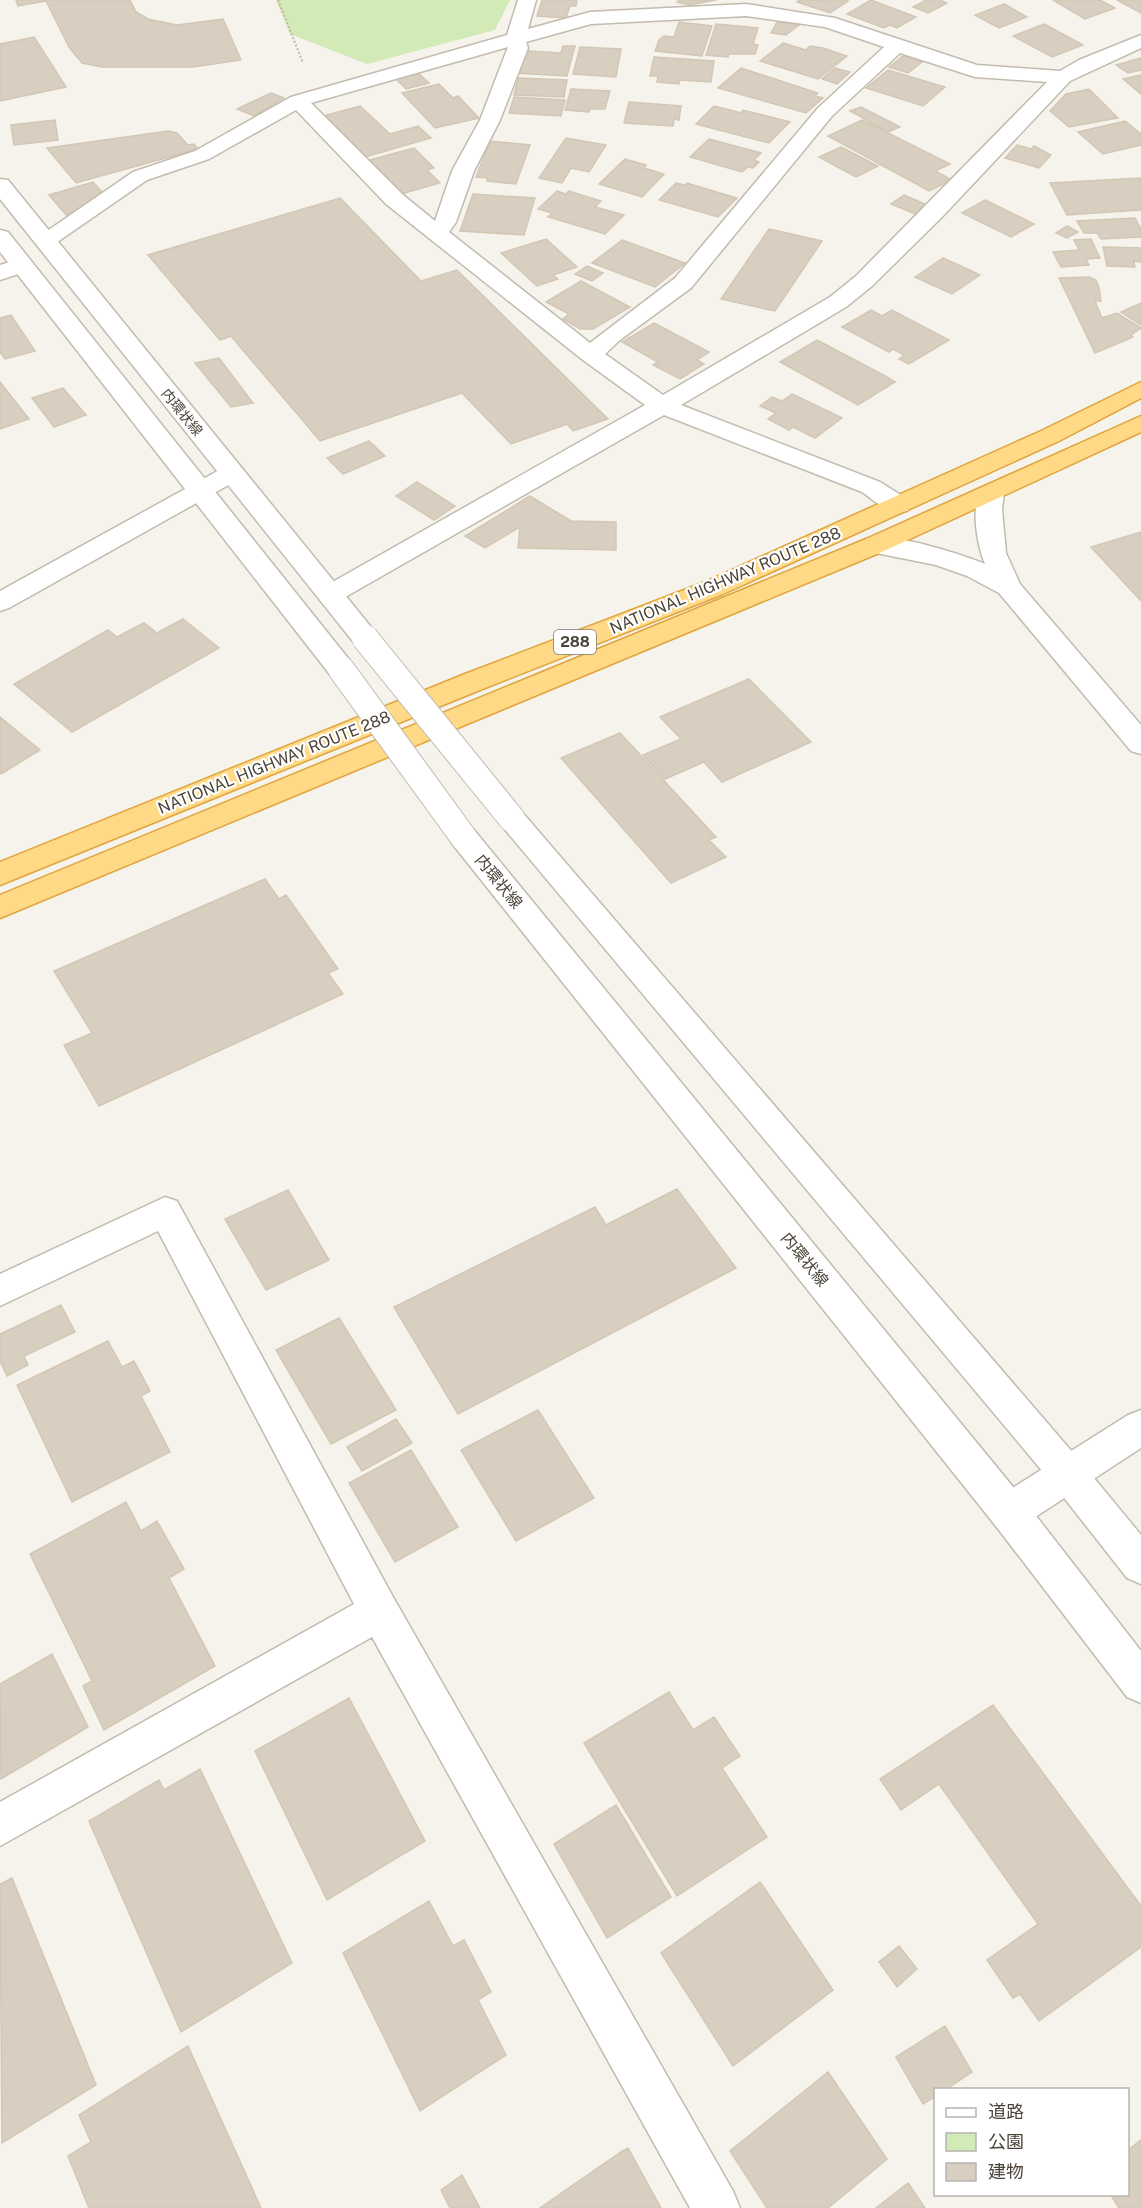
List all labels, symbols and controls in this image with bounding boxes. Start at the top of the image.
street label: 内環状線 [158,385,206,439]
street label: NATIONAL HIGHWAY ROUTE 288 [607,523,843,638]
road number: 288 [554,630,596,654]
street label: NATIONAL HIGHWAY ROUTE 288 [155,707,393,818]
street label: 内環状線 [471,850,526,912]
street label: 内環状線 [777,1228,832,1290]
legend [934,2088,1129,2196]
text: 道路 [988,2101,1024,2122]
text: 公園 [988,2131,1024,2152]
text: 建物 [988,2161,1024,2182]

